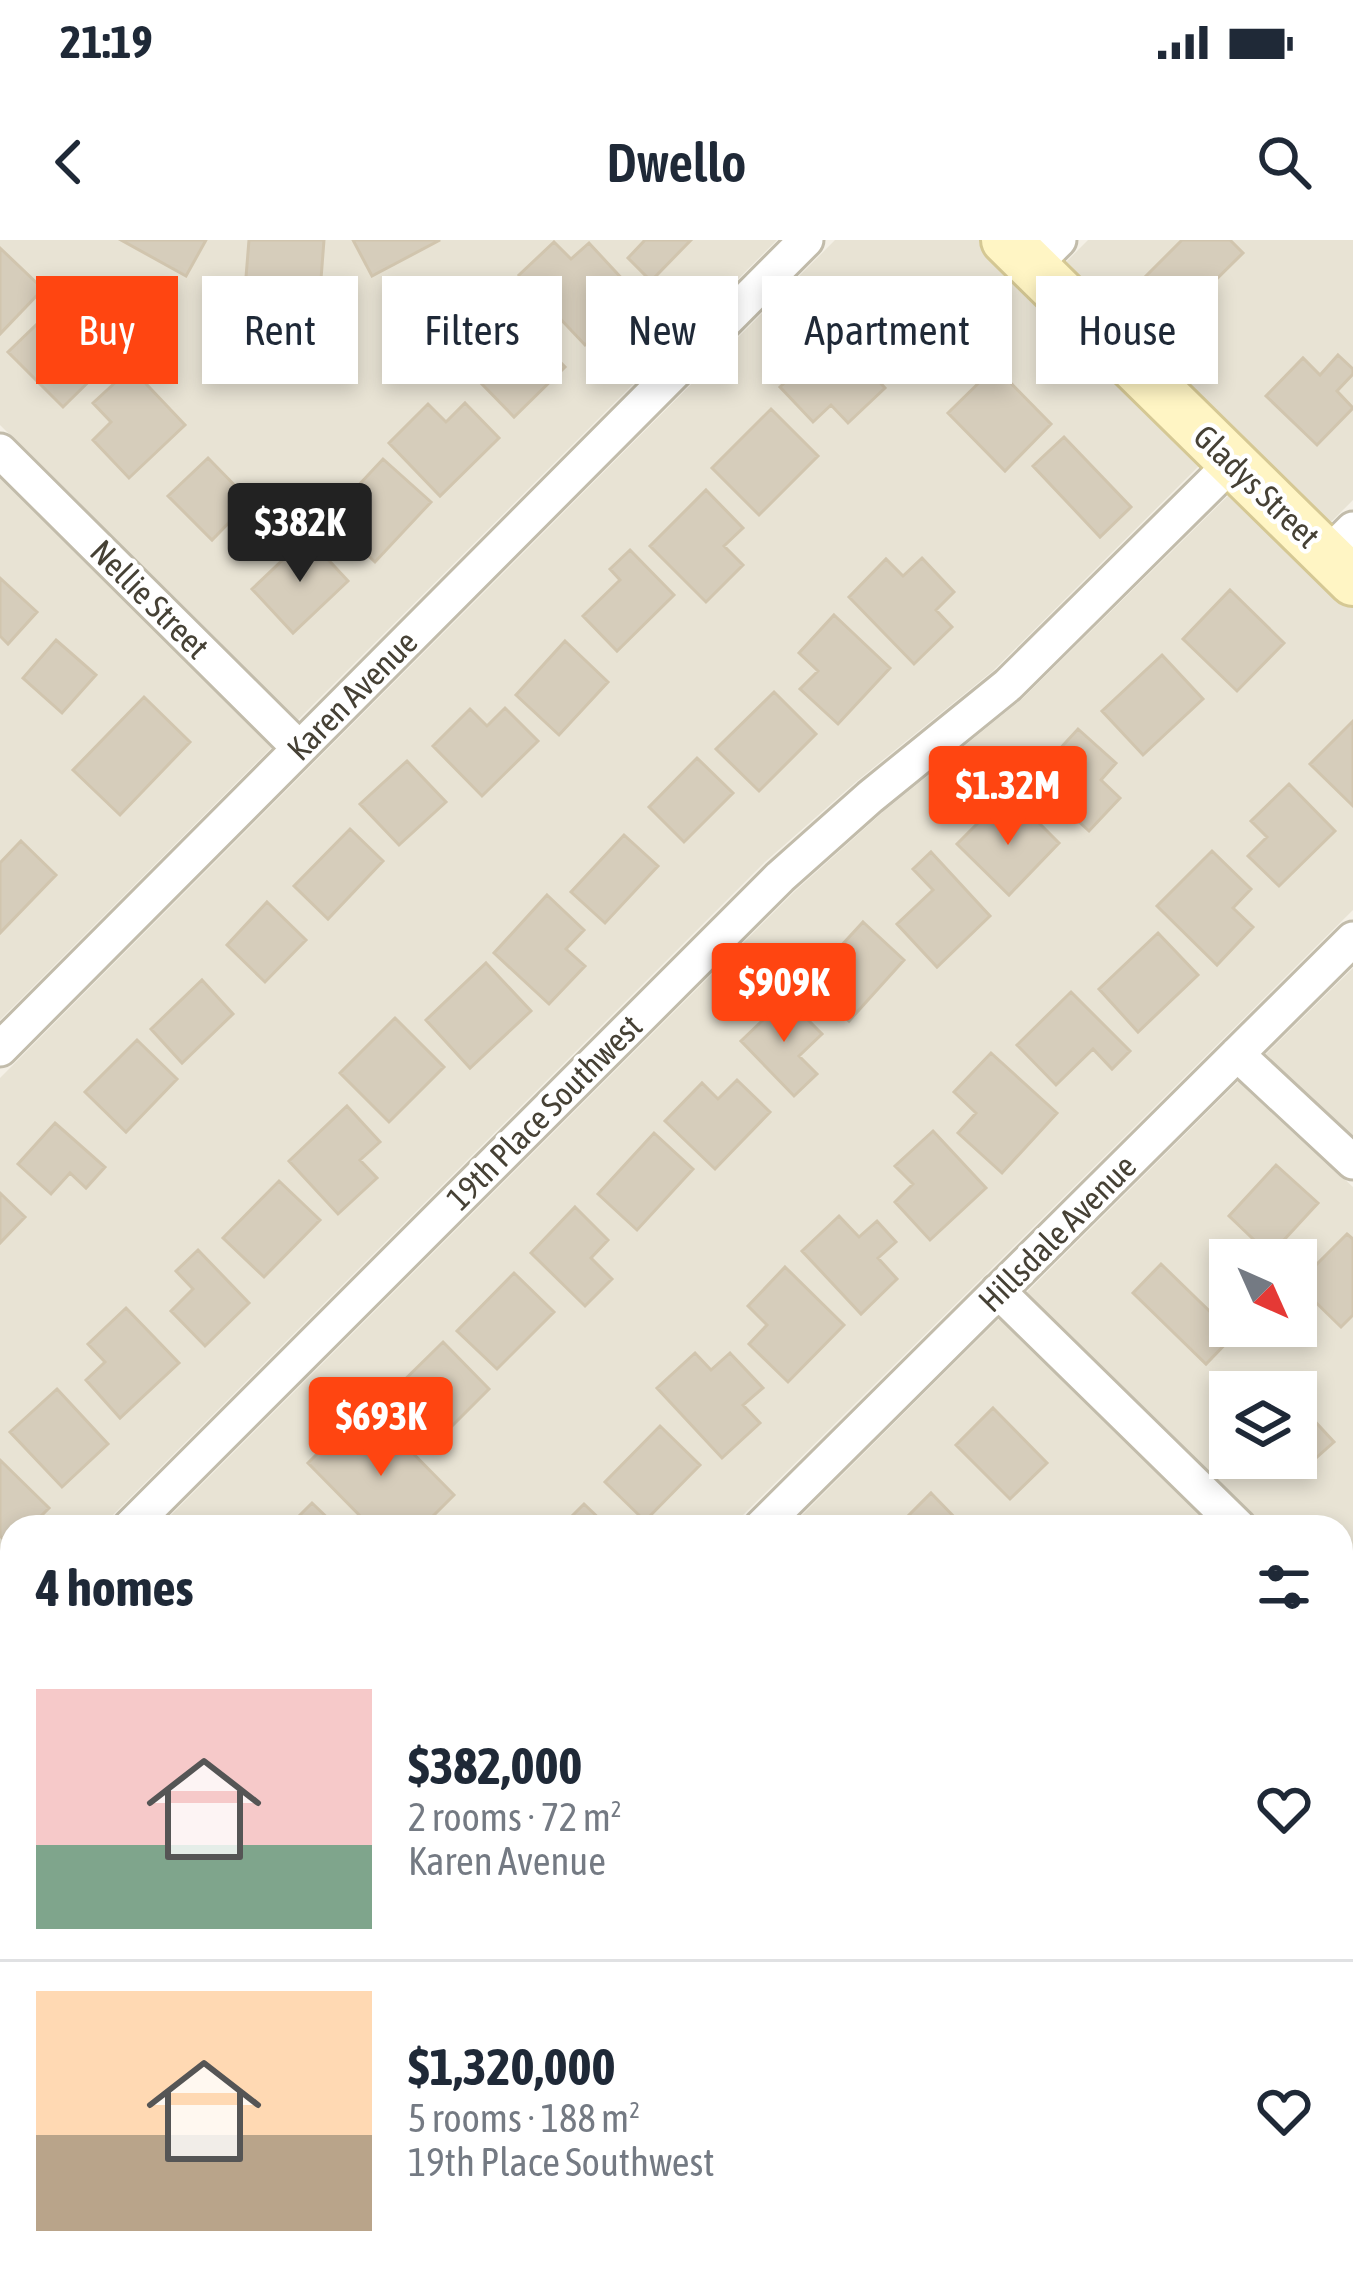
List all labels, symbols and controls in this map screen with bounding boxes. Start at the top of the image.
text: 21:19 [60,16,153,68]
icon: back [36,129,102,195]
icon: search [1251,129,1317,195]
text: Dwello [607,132,746,193]
chip: Buy [36,276,178,384]
chip: Rent [202,276,358,384]
chip: Filters [382,276,562,384]
chip: New [586,276,738,384]
chip: Apartment [762,276,1012,384]
chip: House [1036,276,1218,384]
street label: Gladys Street [1186,417,1328,555]
pin: $382K [216,483,384,585]
text: $382K [255,500,345,544]
street label: Nellie Street [83,532,217,666]
street label: Karen Avenue [279,622,425,768]
pin: $1.32M [910,746,1106,848]
text: $1.32M [956,763,1060,807]
pin: $909K [700,943,868,1045]
text: $909K [739,960,829,1004]
street label: 19th Place Southwest [439,1007,649,1217]
street label: Hillsdale Avenue [971,1147,1143,1319]
north arrow [1209,1239,1317,1347]
map controls [1209,1239,1317,1479]
button: layers [1209,1371,1317,1479]
pin: $693K [297,1377,465,1479]
text: $693K [336,1394,426,1438]
icon: filters [1251,1554,1317,1620]
text: 4 homes [36,1558,194,1617]
text: $382,000 [408,1736,582,1795]
icon: home [132,1737,276,1881]
icon: heart [1251,1776,1317,1842]
text: 2 rooms · 72 m² [408,1795,622,1839]
text: Karen Avenue [408,1839,606,1883]
text: $1,320,000 [408,2037,615,2096]
icon: home [132,2039,276,2183]
icon: heart [1251,2078,1317,2144]
text: 5 rooms · 188 m² [408,2096,640,2140]
text: 19th Place Southwest [408,2140,715,2184]

